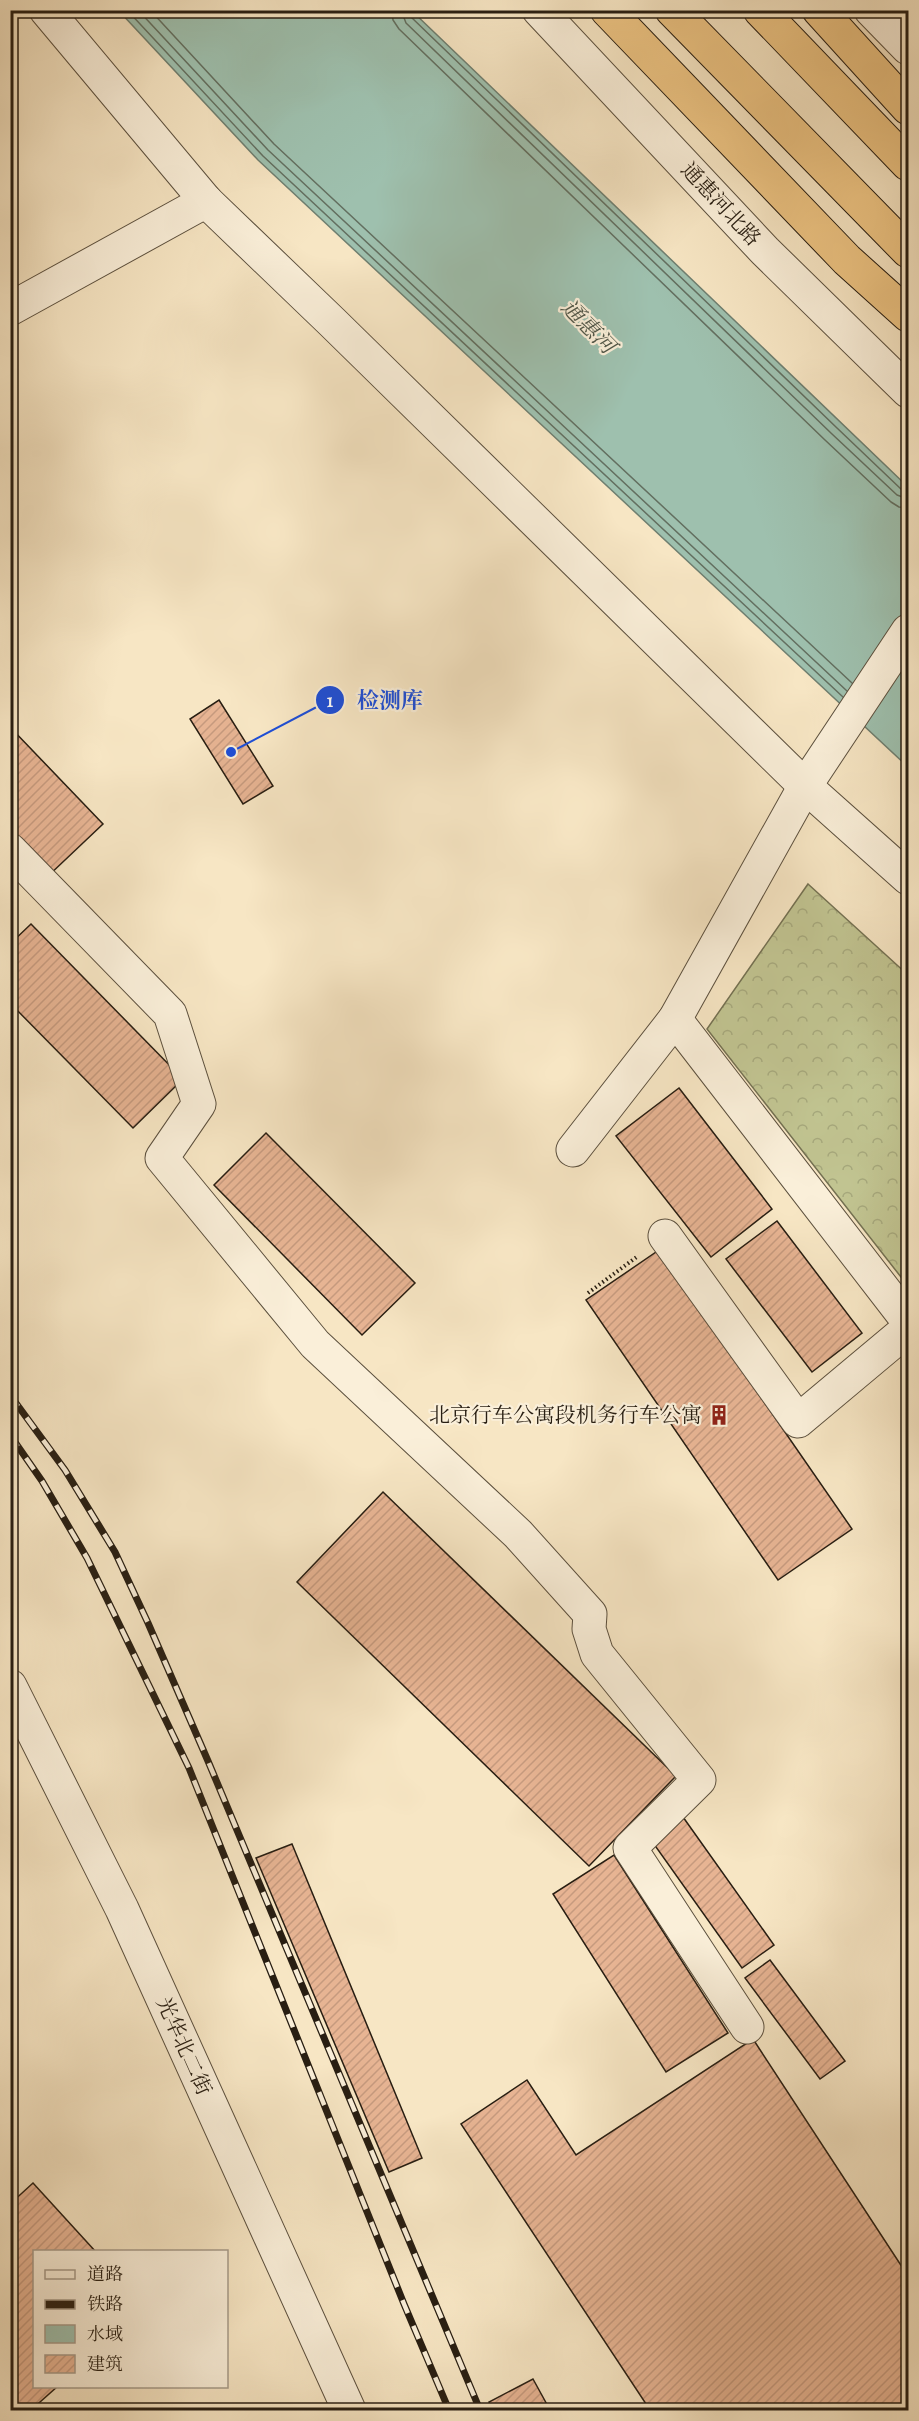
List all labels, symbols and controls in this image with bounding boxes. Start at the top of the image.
street label: 通惠河北路 [675,156,767,252]
water label: 通惠河 [554,293,625,363]
callout: 检测库 [315,680,435,720]
text: 检测库 [357,686,423,716]
text: 1 [327,689,334,713]
place label: 北京行车公寓段机务行车公寓 [429,1401,702,1429]
building icon: 北京行车公寓段机务行车公寓 [707,1403,731,1427]
street label: 光华北二街 [150,1992,218,2100]
legend [33,2250,228,2388]
text: 道路 [87,2262,123,2286]
text: 铁路 [87,2292,123,2316]
text: 水域 [87,2322,123,2346]
text: 建筑 [87,2352,123,2376]

